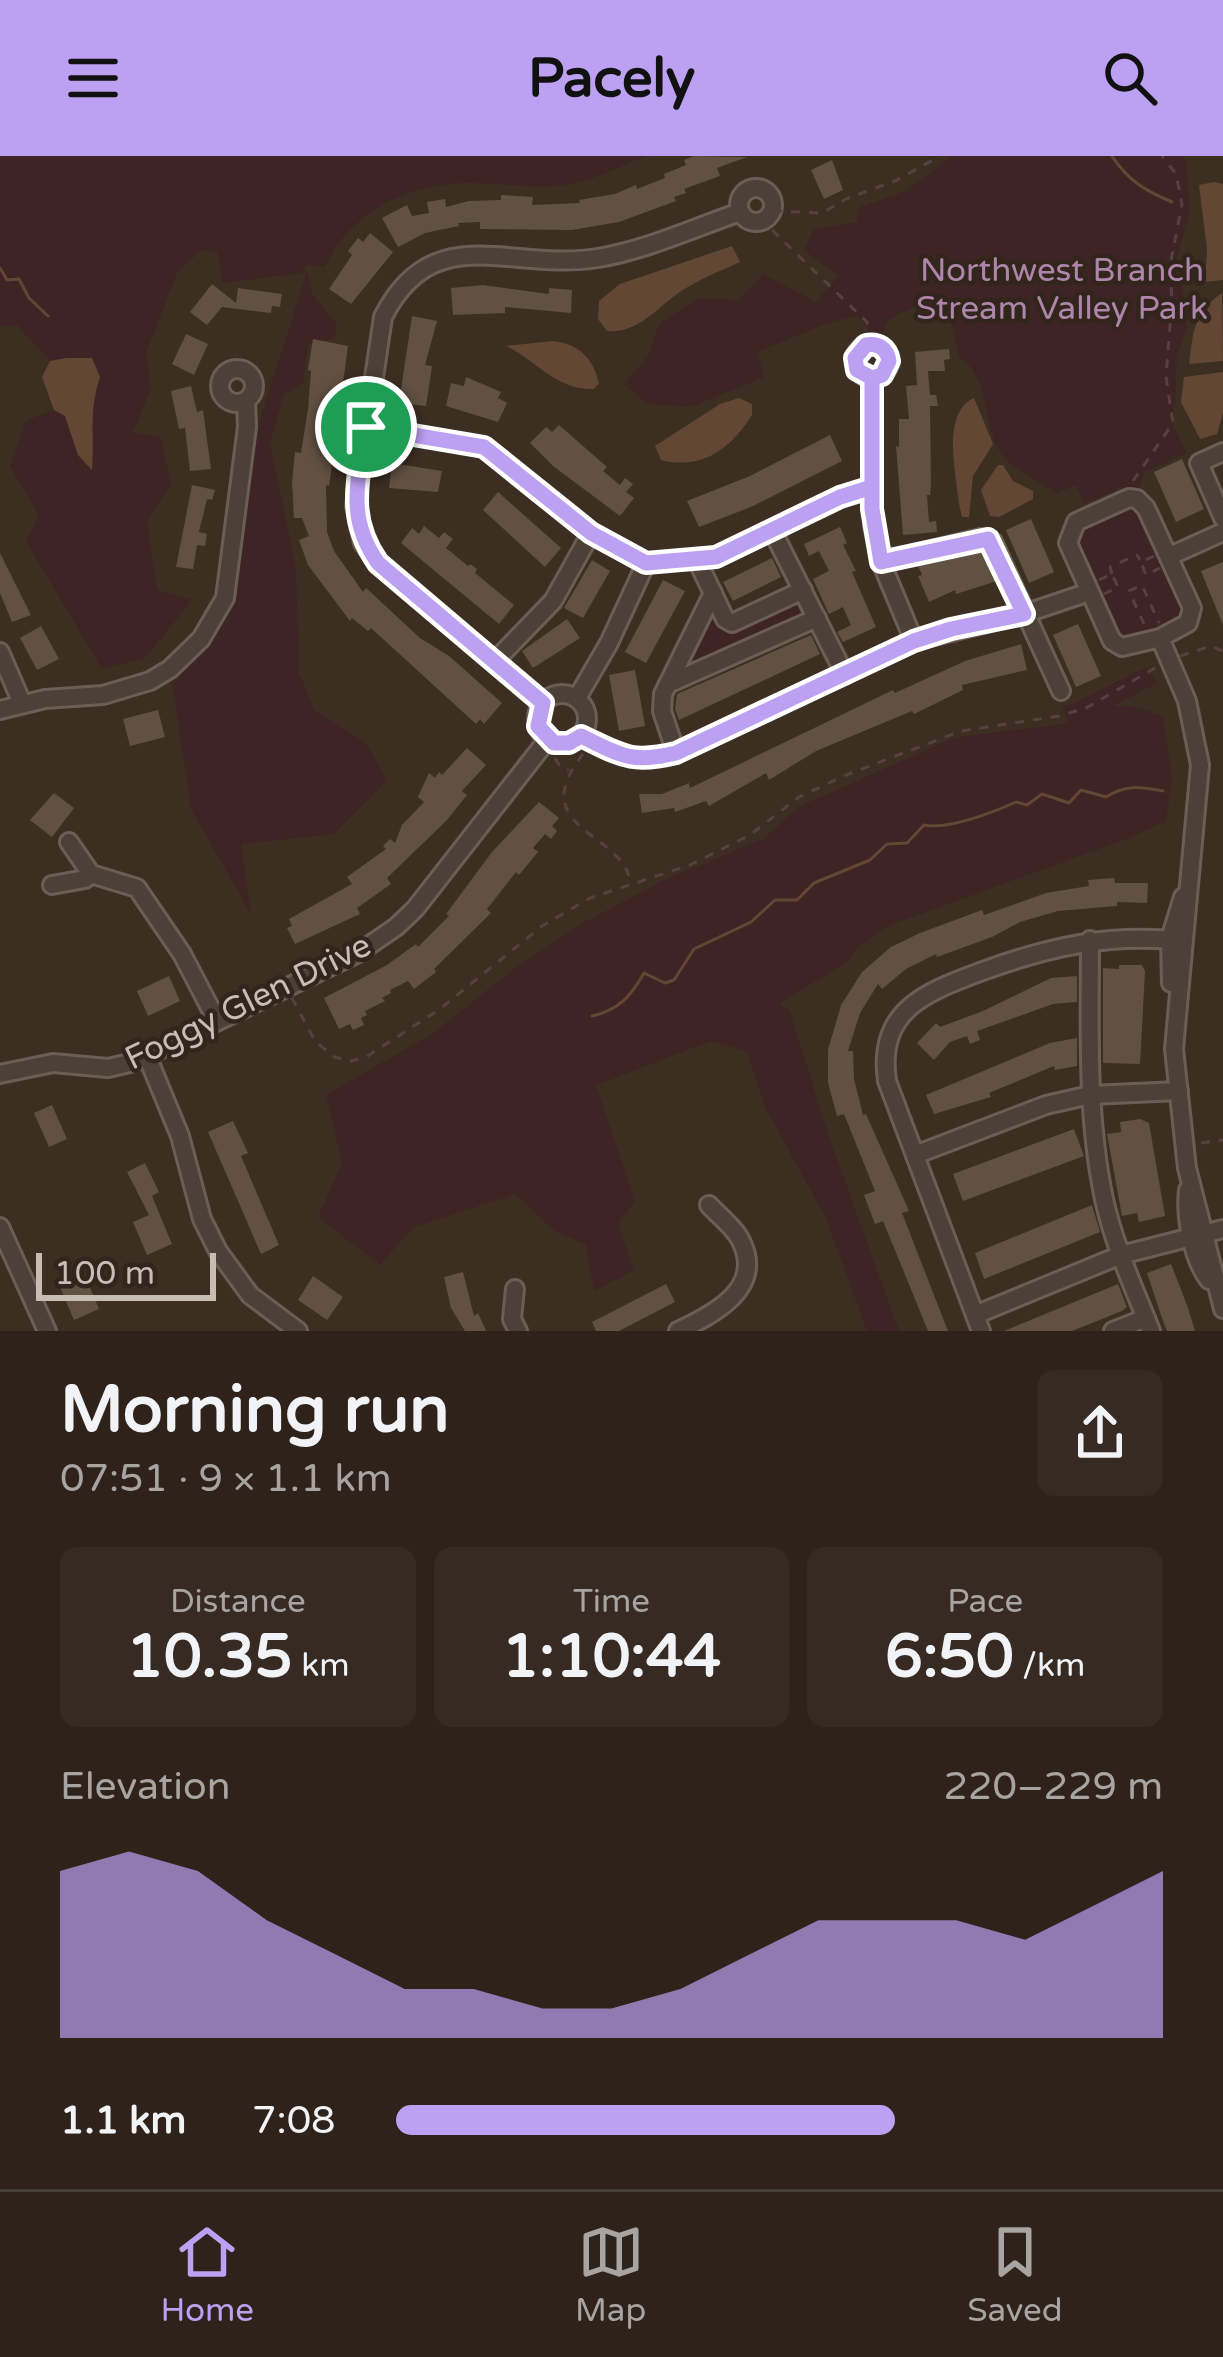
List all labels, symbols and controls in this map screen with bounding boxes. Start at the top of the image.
icon: menu [60,45,126,111]
icon: search [1097,45,1163,111]
text: Pacely [528,46,695,111]
park label: Northwest Branch Stream Valley Park [916,251,1208,328]
pin [315,376,417,478]
icon: arrive [333,394,399,460]
street label: Foggy Glen Drive [119,926,377,1078]
scale bar [36,1247,216,1300]
text: 100 m [54,1254,155,1293]
text: Morning run [60,1370,450,1450]
button: share [1037,1370,1163,1496]
text: 07:51 · 9 × 1.1 km [60,1455,392,1502]
text: Distance [170,1582,306,1621]
text: Time [573,1582,650,1621]
text: Pace [947,1582,1023,1621]
text: 10.35 [126,1621,293,1693]
text: 1:10:44 [502,1621,721,1693]
text: 6:50 [885,1621,1014,1693]
text: km [293,1646,349,1685]
text: /km [1014,1646,1085,1685]
text: Elevation [60,1763,230,1810]
text: 220–229 m [943,1763,1163,1810]
text: 1.1 km [60,2097,186,2144]
text: 7:08 [252,2097,336,2144]
tab: Home [160,2219,254,2330]
tab: Map [575,2219,646,2330]
tab: Saved [967,2219,1063,2330]

